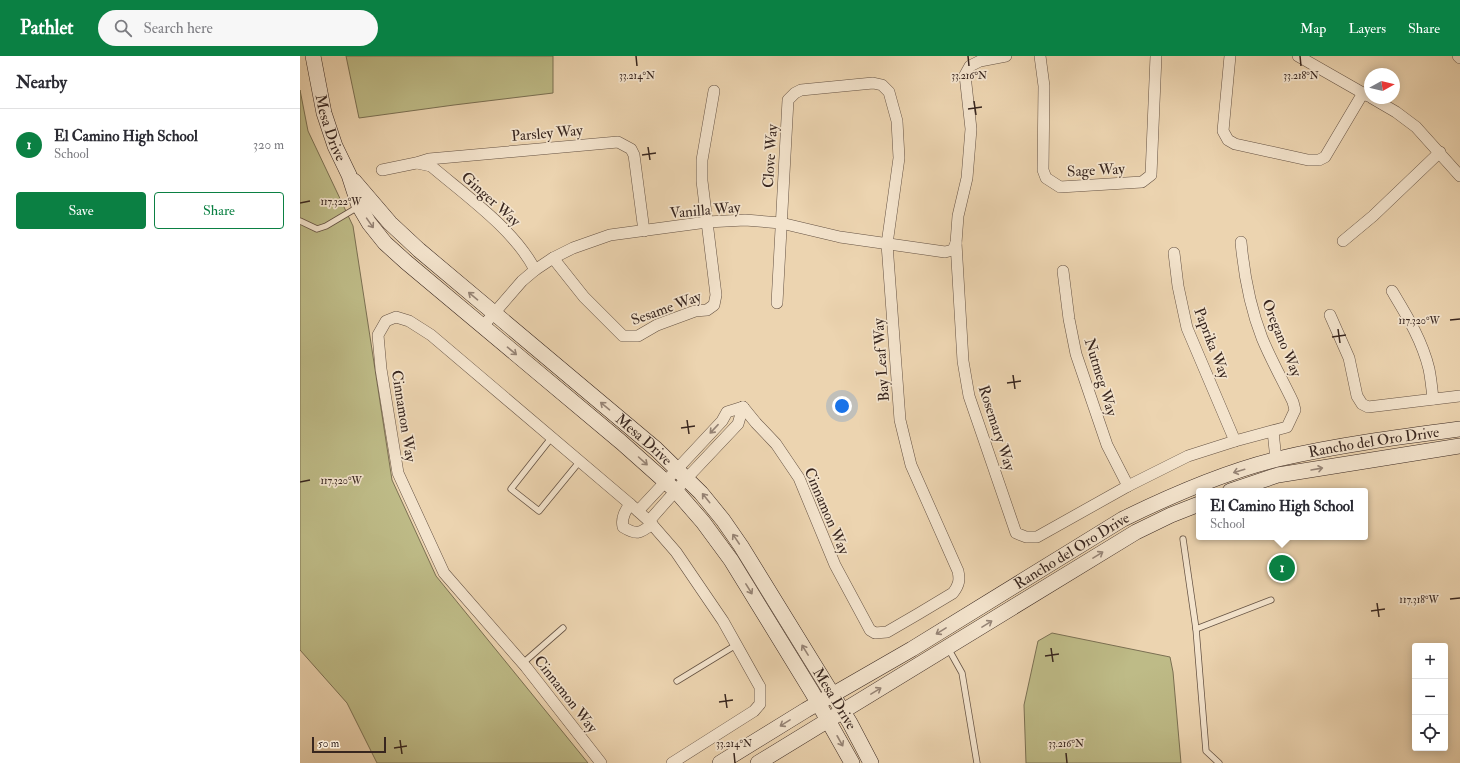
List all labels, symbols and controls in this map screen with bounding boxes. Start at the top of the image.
search box [98,10,378,46]
text: Pathlet [20,16,74,40]
icon: search [112,17,134,39]
text: Search here [144,19,213,38]
text: Map [1300,20,1326,37]
text: Layers [1348,20,1386,37]
text: Share [1408,20,1440,37]
north arrow [1364,68,1400,104]
text: 33.214°N [619,70,655,82]
text: 33.216°N [951,70,987,82]
text: 33.218°N [1283,70,1319,82]
text: Nearby [16,72,67,93]
street label: Mesa Drive [311,93,350,165]
street label: Parsley Way [511,121,584,146]
street label: Clove Way [759,123,782,189]
text: El Camino High School [54,127,198,146]
text: 1 [27,137,31,153]
text: 320 m [253,137,284,153]
text: School [54,146,89,162]
street label: Sage Way [1067,159,1126,182]
street label: Ginger Way [457,168,525,231]
button: Save [16,192,146,229]
button: Share [154,192,284,229]
text: 117.322°W [320,196,362,208]
street label: Vanilla Way [669,198,742,223]
one-way arrow [366,217,374,228]
street label: Sesame Way [628,287,704,330]
one-way arrow [467,291,478,300]
street label: Oregano Way [1257,297,1306,380]
street label: Paprika Way [1188,305,1234,382]
text: 117.320°W [1398,315,1440,327]
street label: Bay Leaf Way [869,317,894,402]
street label: Nutmeg Way [1080,336,1122,419]
one-way arrow [507,346,518,355]
street label: Cinnamon Way [387,369,420,464]
street label: Rosemary Way [974,383,1019,474]
your location [832,396,852,416]
one-way arrow [599,402,610,411]
street label: Mesa Drive [611,410,676,470]
street label: Rancho del Oro Drive [1307,423,1440,462]
one-way arrow [709,424,719,434]
one-way arrow [638,457,648,466]
street label: Cinnamon Way [800,465,854,558]
one-way arrow [1310,465,1323,473]
one-way arrow [1233,468,1246,475]
text: 117.320°W [320,475,362,487]
popup [1196,488,1368,540]
one-way arrow [701,493,710,504]
text: El Camino High School [1210,497,1354,516]
street label: Rancho del Oro Drive [1011,508,1133,594]
text: School [1210,516,1245,532]
one-way arrow [732,534,740,545]
one-way arrow [1092,551,1104,559]
pin: 1 [1269,553,1295,583]
one-way arrow [745,583,753,594]
text: 117.318°W [1399,594,1439,606]
one-way arrow [981,619,993,627]
one-way arrow [935,628,947,636]
map controls [1412,643,1448,751]
button: + [1412,643,1448,679]
one-way arrow [801,645,809,656]
street label: Cinnamon Way [530,652,602,737]
street label: Mesa Drive [808,664,861,733]
button: − [1412,679,1448,715]
one-way arrow [870,686,882,694]
button: locate [1412,715,1448,751]
one-way arrow [779,720,791,728]
scale bar [312,735,386,754]
one-way arrow [837,735,845,747]
text: 50 m [318,737,339,750]
text: 33.214°N [716,738,752,750]
text: 33.216°N [1048,738,1084,750]

